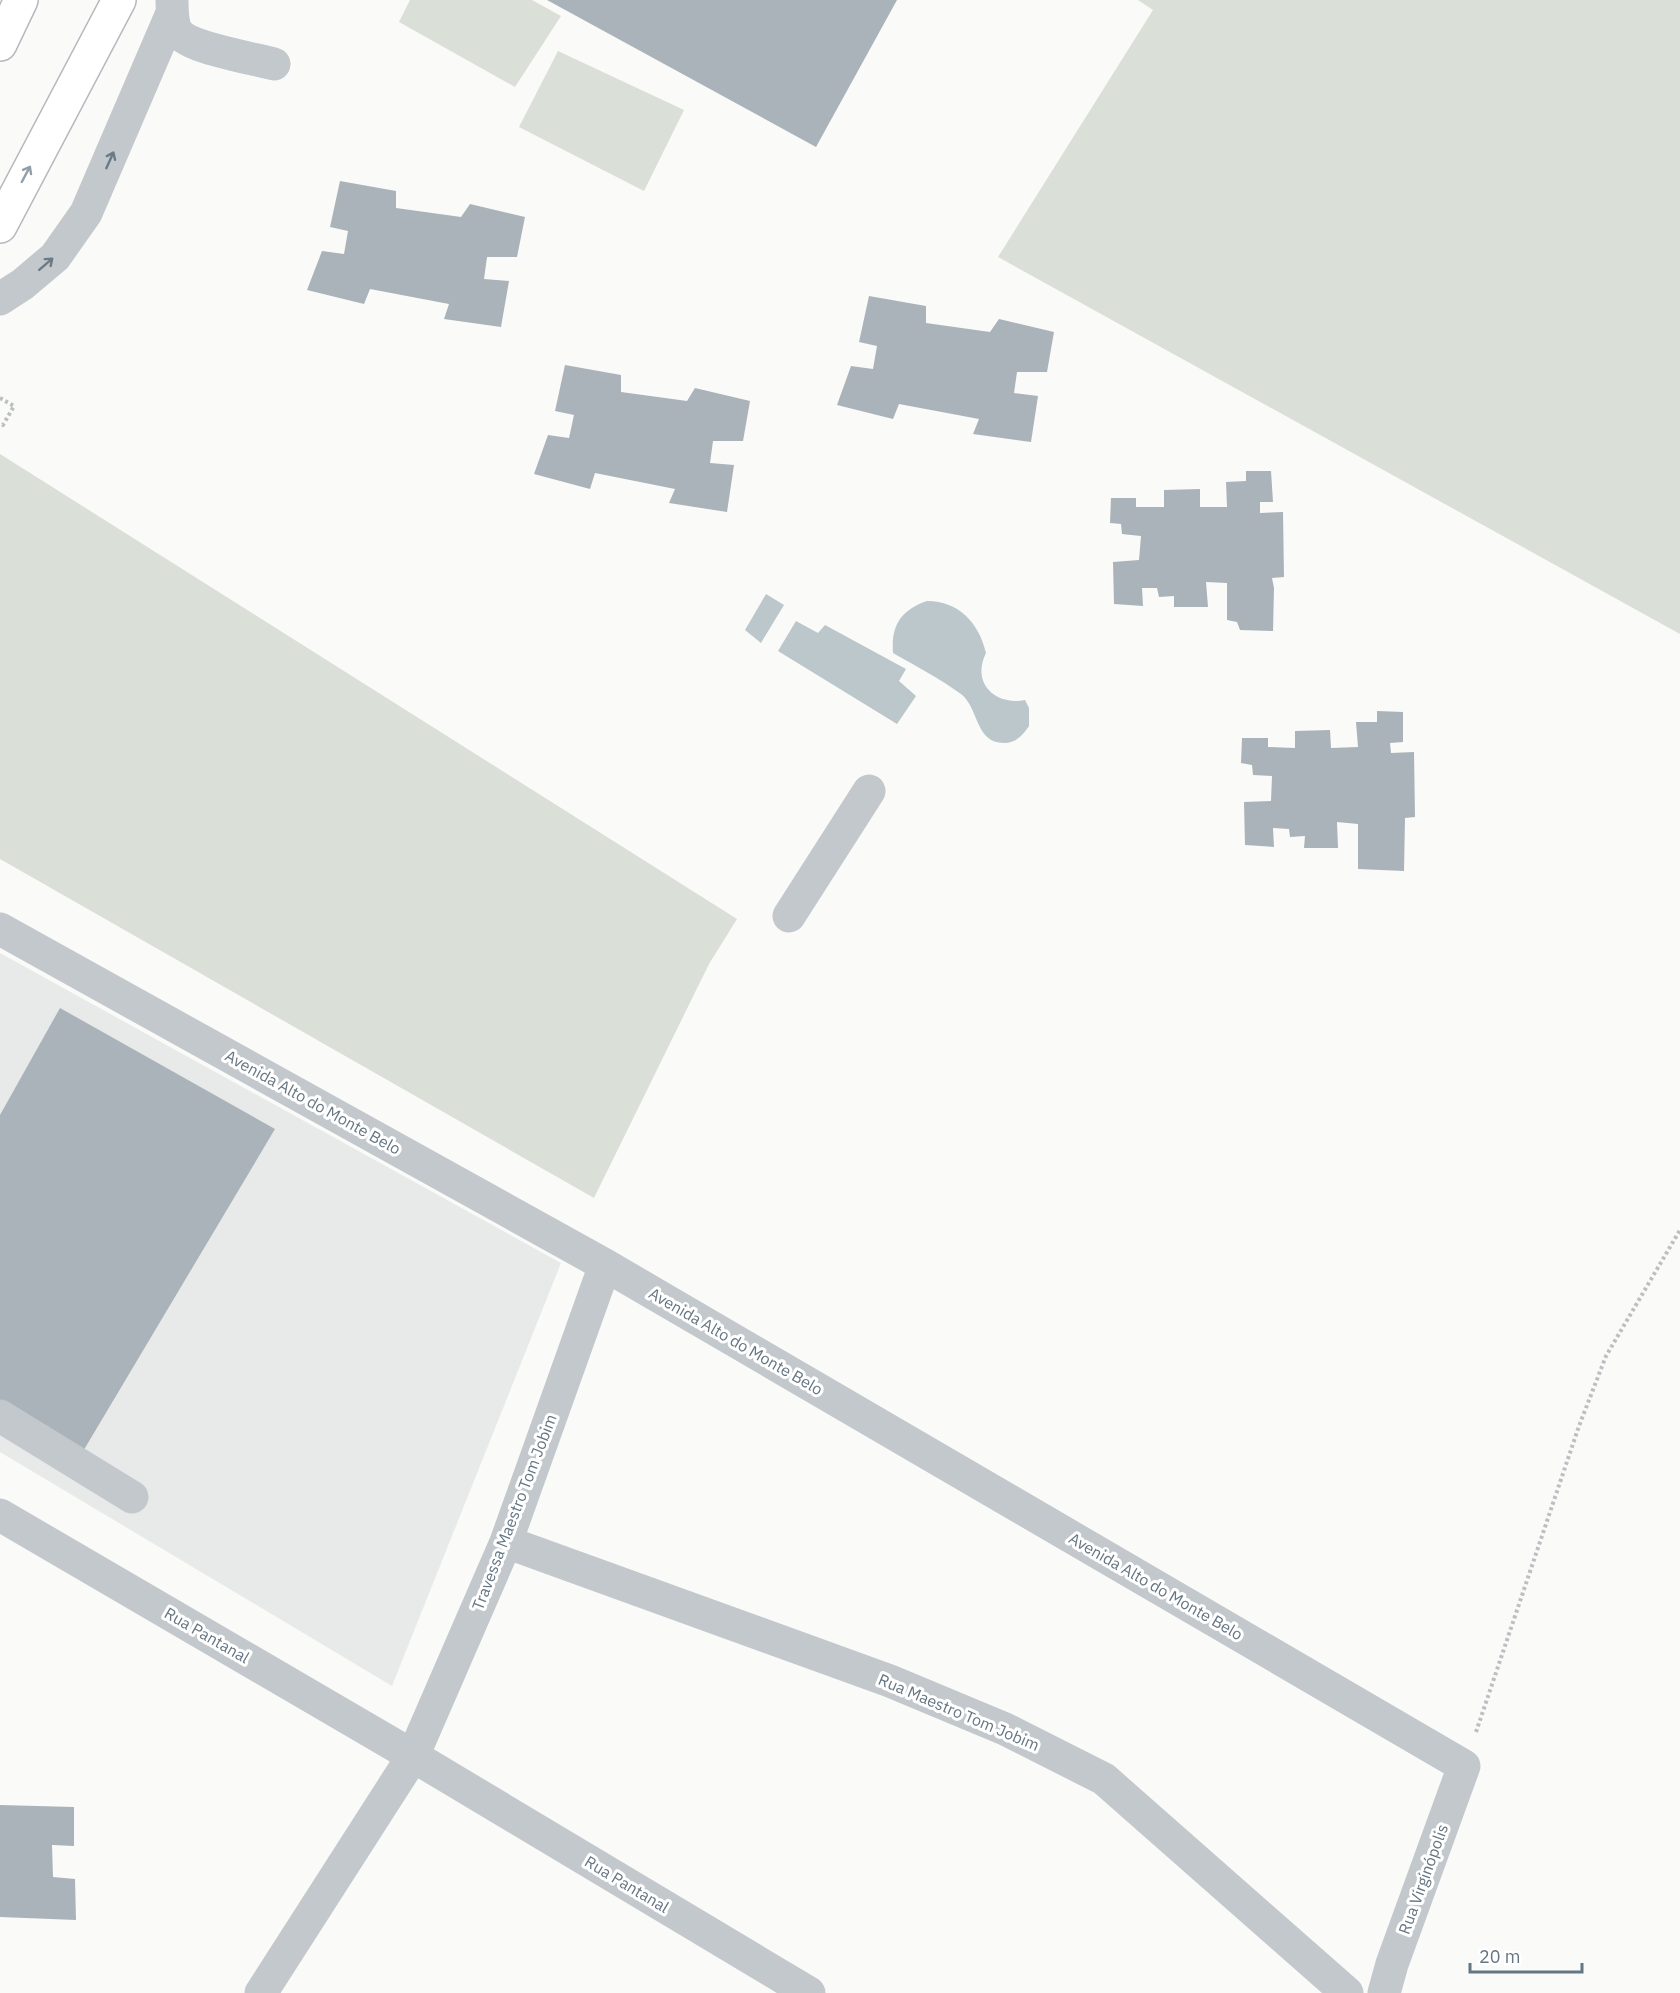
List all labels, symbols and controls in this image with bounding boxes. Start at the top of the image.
one-way arrow [104,151,116,169]
one-way arrow [21,165,32,183]
one-way arrow [38,257,53,271]
street label: Avenida Alto do Monte Belo [222,1045,404,1159]
street label: Avenida Alto do Monte Belo [645,1283,827,1399]
street label: Travessa Maestro Tom Jobim [467,1411,561,1613]
street label: Avenida Alto do Monte Belo [1065,1528,1247,1644]
street label: Rua Pantanal [161,1603,253,1667]
street label: Rua Maestro Tom Jobim [875,1669,1043,1755]
street label: Rua Virginópolis [1394,1821,1452,1937]
street label: Rua Pantanal [581,1851,673,1917]
scale bar [1470,1936,1582,1974]
text: 20 m [1479,1945,1521,1968]

